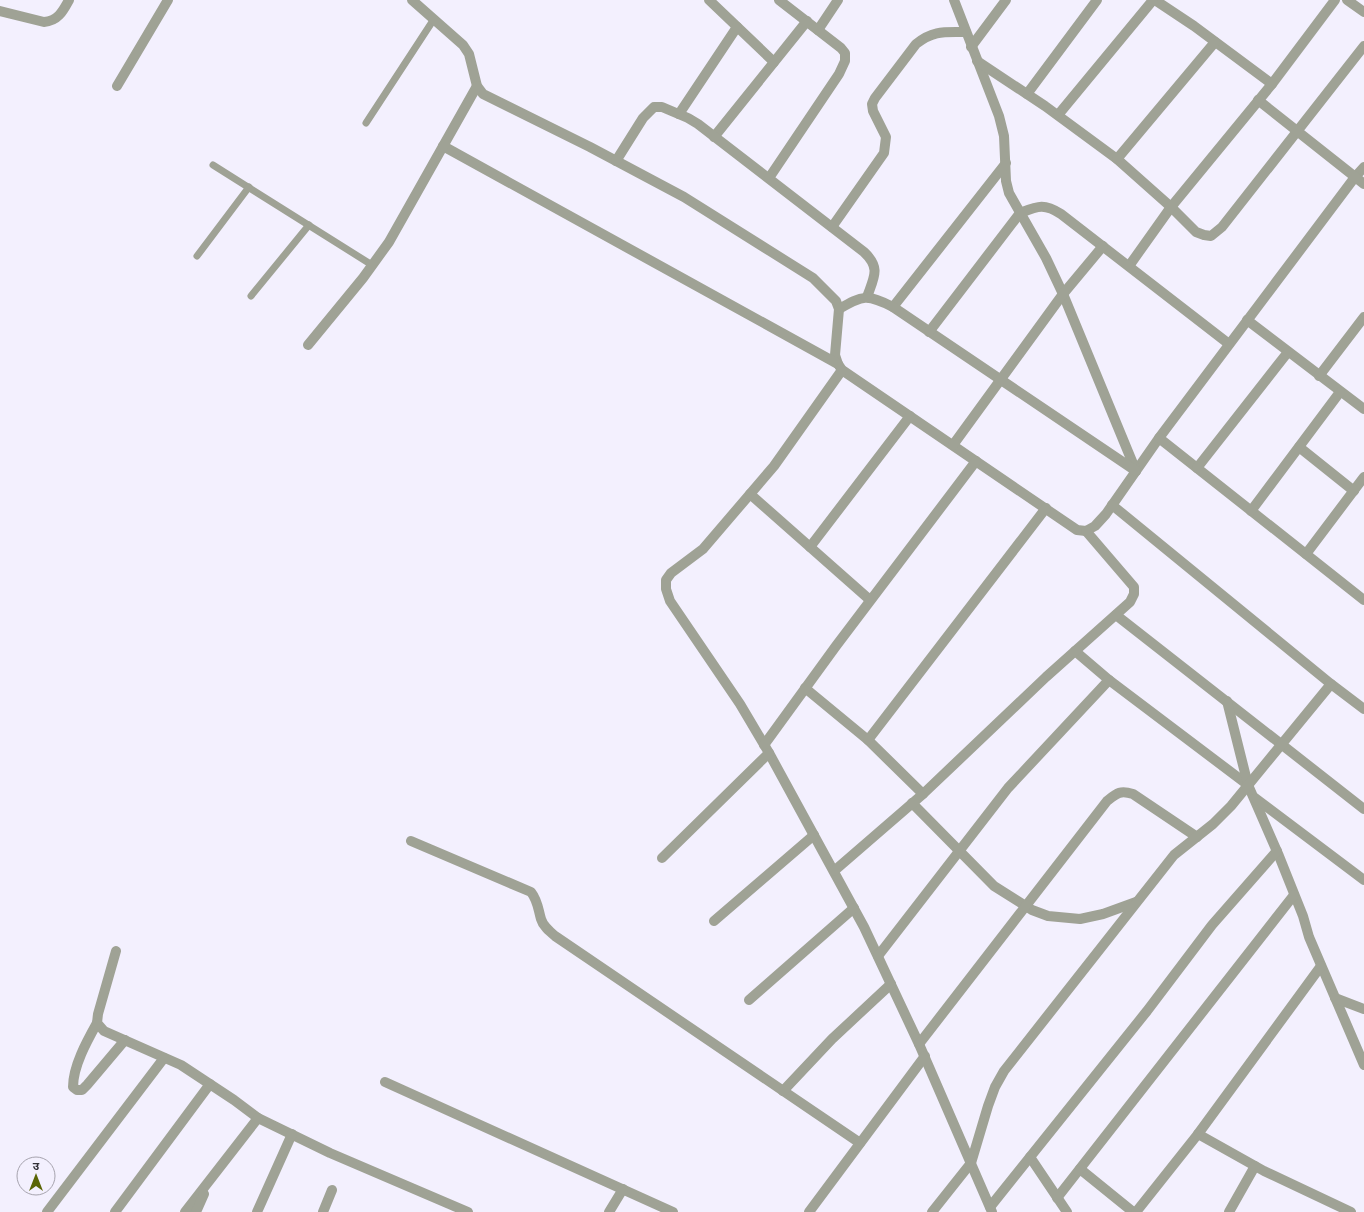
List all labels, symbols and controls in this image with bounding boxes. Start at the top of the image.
north arrow [16,1156,56,1196]
text: उ [33,1160,40,1173]

